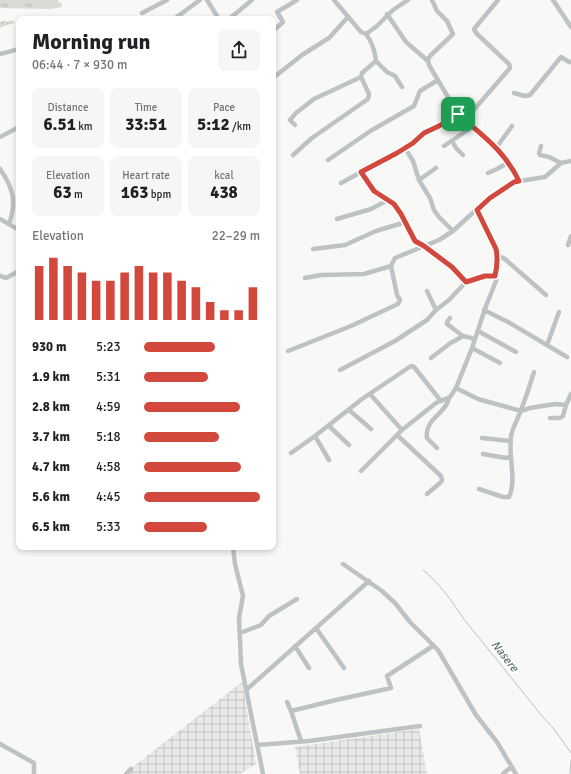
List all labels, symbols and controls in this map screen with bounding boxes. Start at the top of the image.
text: Morning run [32,28,151,55]
button: share [218,29,260,71]
text: 06:44 · 7 × 930 m [32,57,127,73]
pin [441,97,475,131]
text: Distance [48,101,88,114]
text: Time [135,101,157,114]
text: Pace [213,101,235,114]
icon: arrive [447,103,469,125]
text: 6.51 [43,114,76,135]
text: 33:51 [125,114,167,135]
text: 5:12 [197,114,230,135]
text: km [76,120,93,133]
text: /km [230,120,251,133]
text: Elevation [46,169,90,182]
text: Heart rate [122,169,170,182]
text: kcal [214,169,234,182]
text: 63 [53,182,72,203]
text: 163 [121,182,148,203]
text: 438 [210,182,238,203]
text: m [72,188,83,201]
text: bpm [148,188,171,201]
text: Elevation [32,228,84,244]
text: 22–29 m [212,228,260,244]
text: 930 m [32,339,66,355]
text: 5:23 [96,339,121,355]
text: 1.9 km [32,369,70,385]
text: 5:31 [96,369,121,385]
text: 2.8 km [32,399,70,415]
text: 4:59 [96,399,121,415]
text: 3.7 km [32,429,70,445]
text: 5:18 [96,429,121,445]
text: 4.7 km [32,459,70,475]
text: 4:58 [96,459,121,475]
text: 5.6 km [32,489,70,505]
text: 4:45 [96,489,121,505]
text: 6.5 km [32,519,70,535]
text: 5:33 [96,519,121,535]
water label: Nasere [488,638,522,676]

